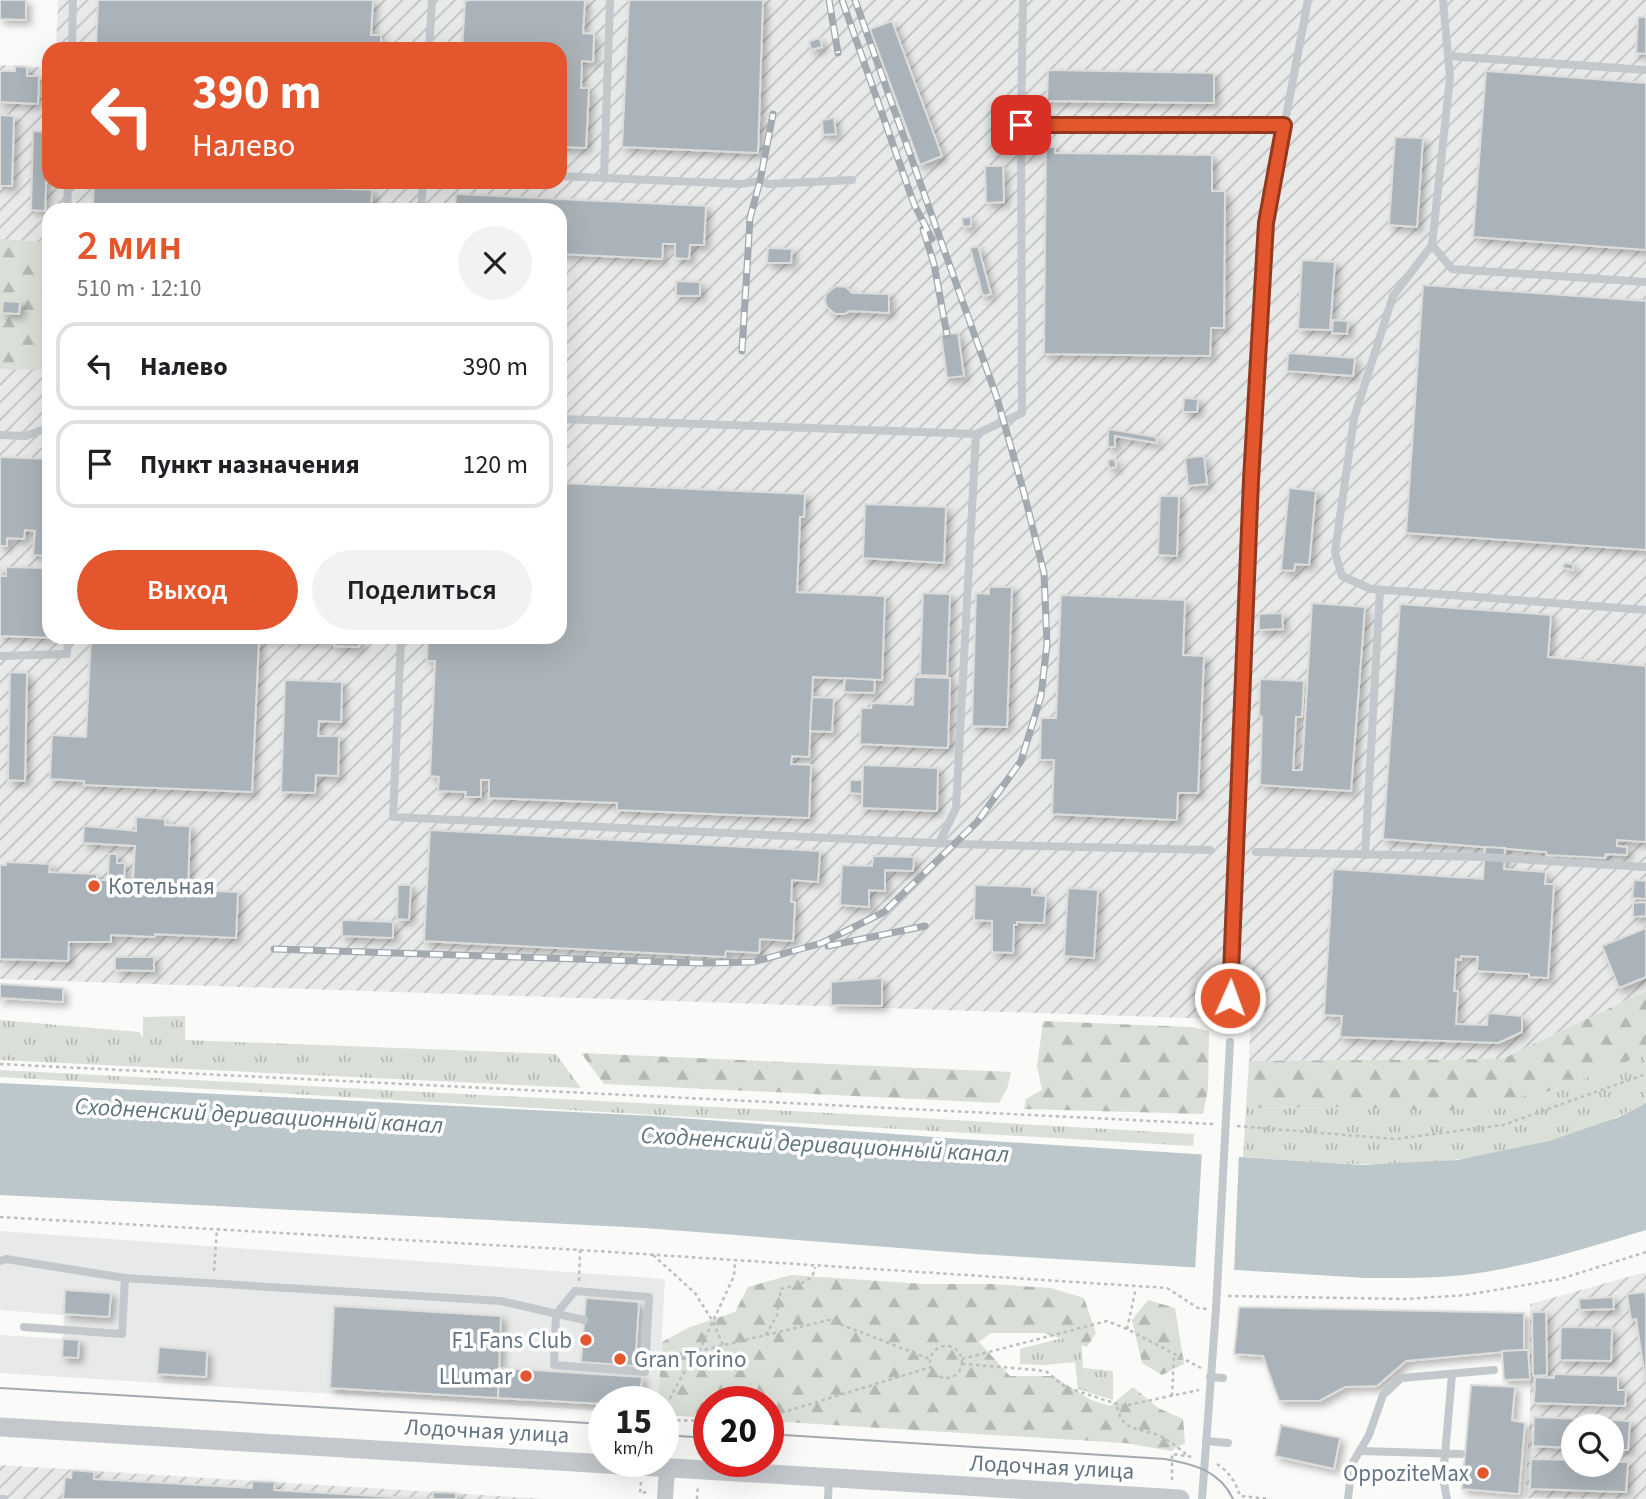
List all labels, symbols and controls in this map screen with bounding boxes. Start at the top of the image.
text: 390 m [192,58,321,128]
icon: left [77,70,168,161]
pin [991,95,1051,155]
icon: arrive [1002,106,1040,144]
text: Налево [192,123,295,169]
text: 2 мин [77,216,182,276]
button: close [458,226,532,300]
text: 510 m · 12:10 [77,272,201,305]
icon: left [81,347,119,385]
text: Налево [140,348,228,385]
text: 390 m [462,348,528,385]
icon: arrive [81,445,119,483]
text: Пункт назначения [140,446,360,483]
text: 120 m [462,446,528,483]
button: Выход [77,550,298,630]
button: Поделиться [312,550,532,630]
place label: Котельная [108,870,215,903]
marker: Котельная [86,878,102,894]
position arrow [1193,961,1267,1035]
water label: Сходненский деривационный канал [74,1089,444,1143]
water label: Сходненский деривационный канал [640,1118,1010,1172]
place label: F1 Fans Club [451,1324,572,1357]
marker: F1 Fans Club [578,1332,594,1348]
place label: Gran Torino [634,1343,746,1376]
marker: Gran Torino [612,1351,628,1367]
place label: LLumar [439,1360,513,1393]
marker: LLumar [518,1368,534,1384]
speed limit sign: 20 [693,1386,784,1477]
text: 15 [615,1397,652,1447]
street label: Лодочная улица [404,1410,570,1452]
map controls [1561,1414,1624,1477]
button: search [1561,1414,1624,1477]
text: km/h [614,1436,653,1461]
street label: Лодочная улица [969,1446,1135,1488]
place label: OppoziteMax [1343,1457,1469,1490]
marker: OppoziteMax [1475,1465,1491,1481]

